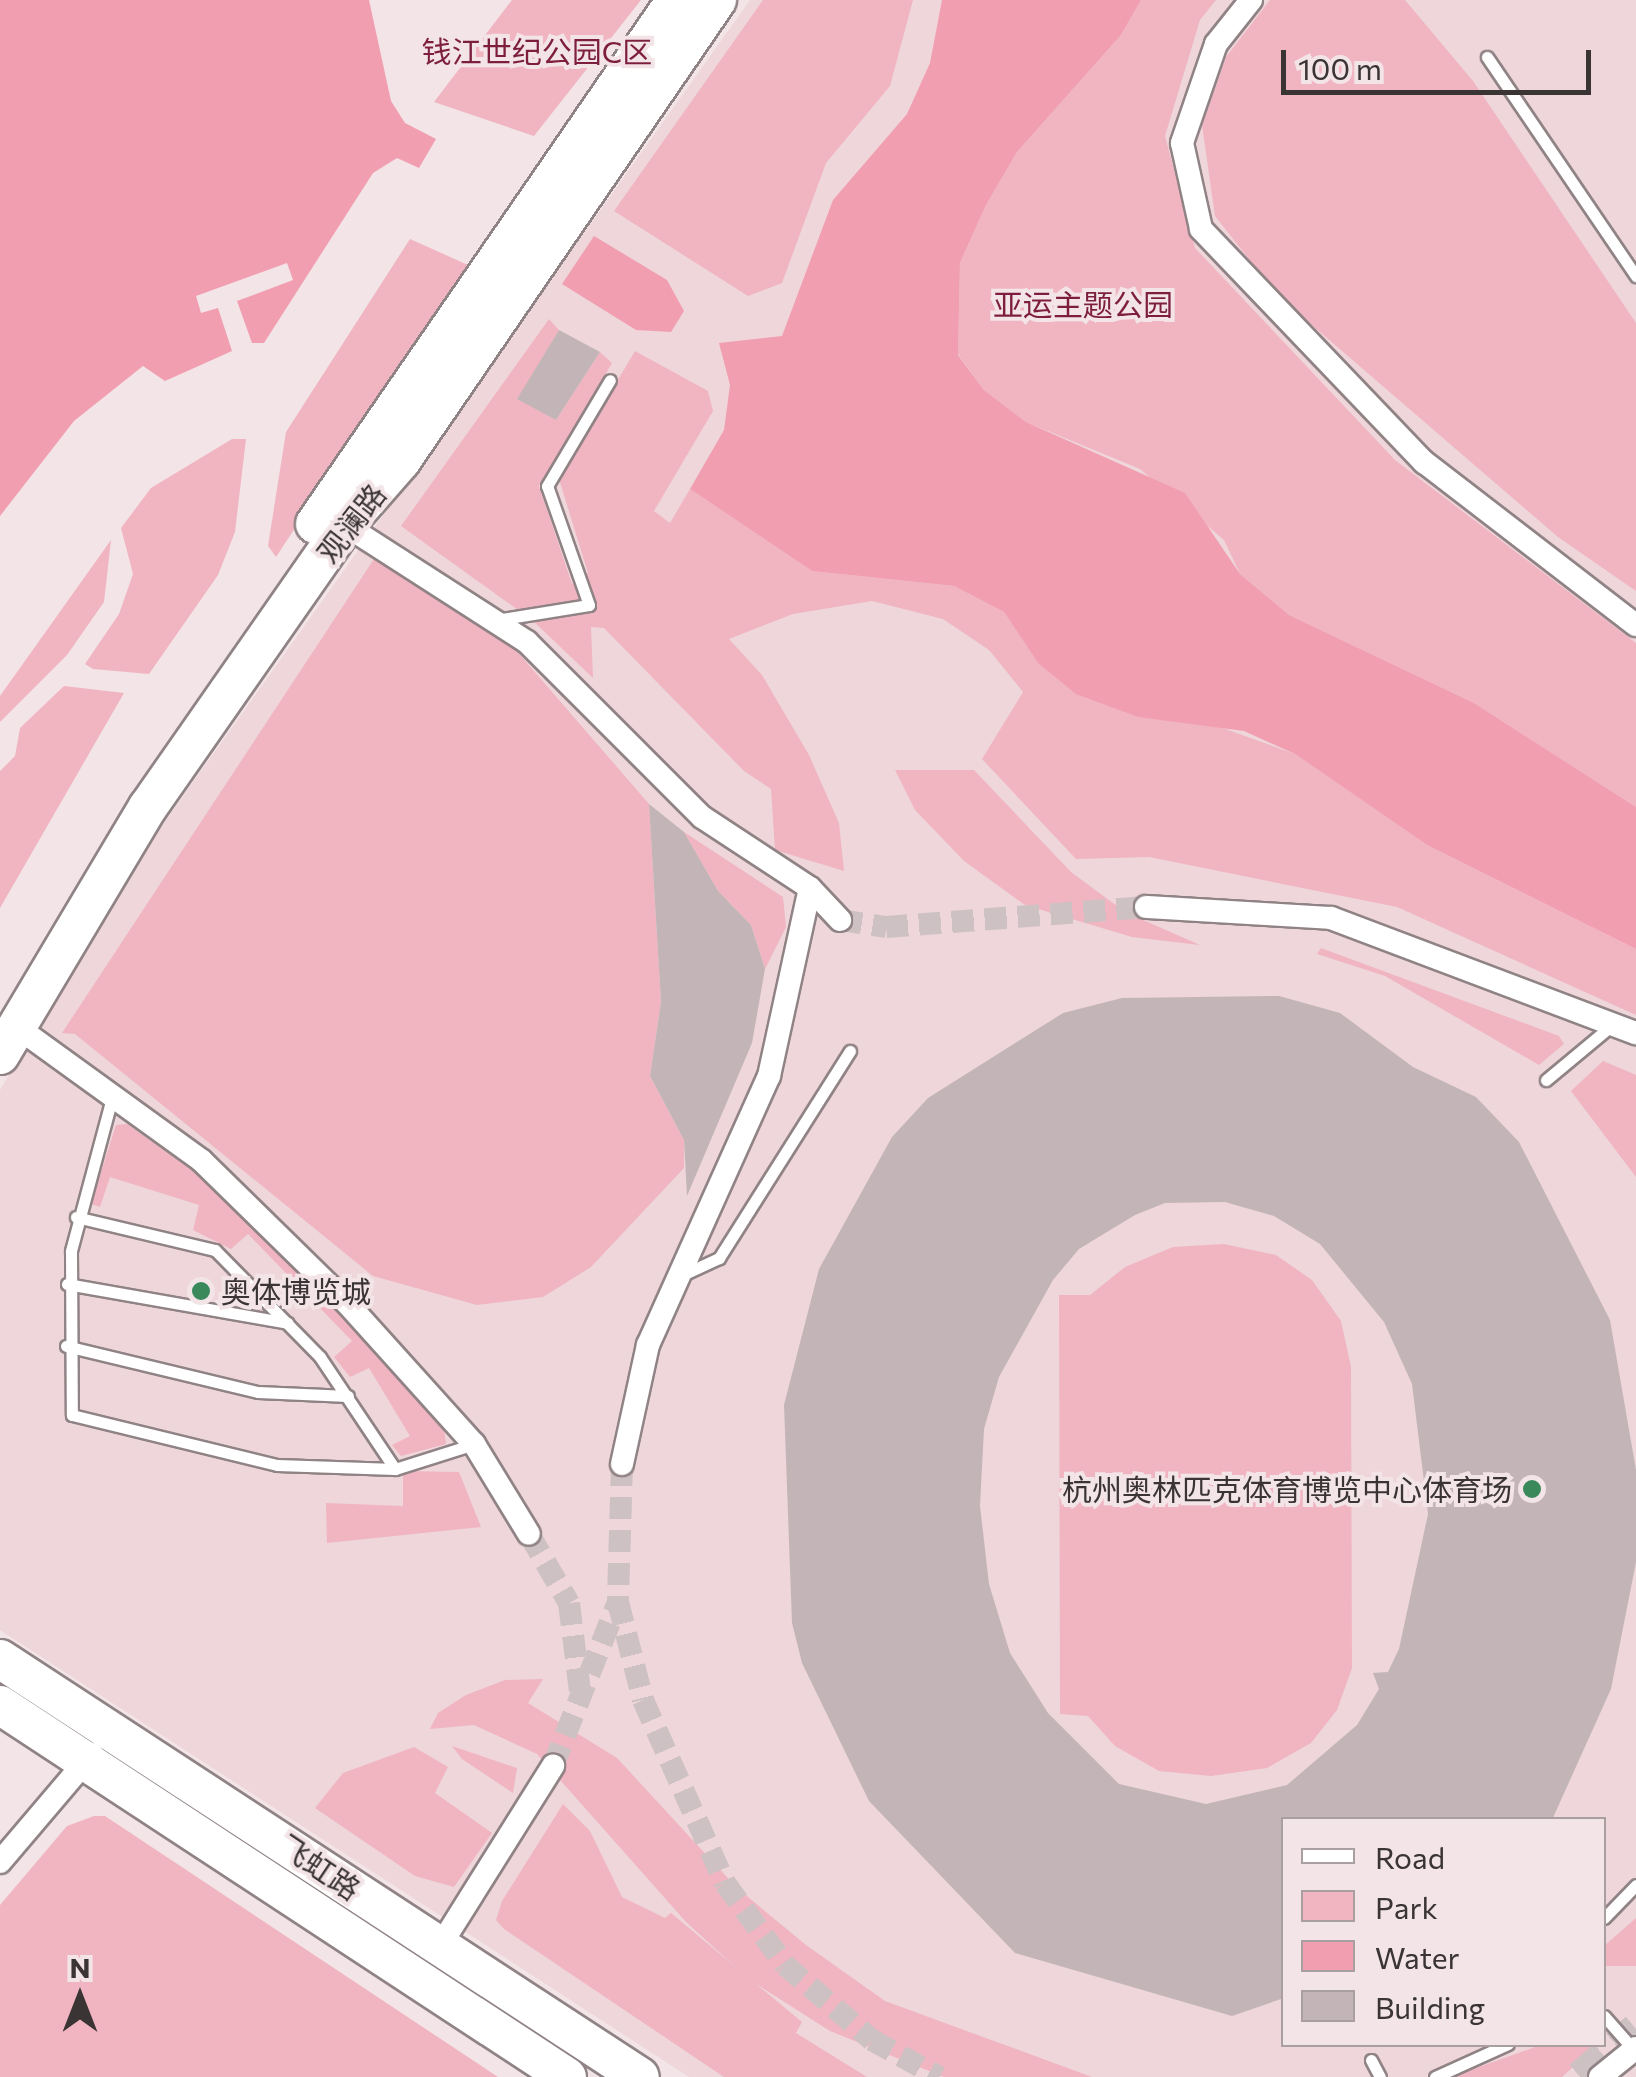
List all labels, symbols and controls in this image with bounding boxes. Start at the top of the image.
scale bar [1286,30,1596,92]
park label: 钱江世纪公园C区 [422,33,652,69]
text: 100 m [1298,49,1382,86]
park label: 亚运主题公园 [993,286,1173,322]
street label: 观澜路 [309,476,393,570]
place label: 奥体博览城 [221,1273,371,1309]
marker: 奥体博览城 [190,1280,212,1302]
place label: 杭州奥林匹克体育博览中心体育场 [1062,1471,1512,1507]
marker: 杭州奥林匹克体育博览中心体育场 [1521,1478,1543,1500]
legend [1281,1817,1606,2047]
street label: 飞虹路 [273,1827,367,1907]
text: Road [1375,1838,1445,1875]
text: Park [1375,1888,1438,1925]
text: Water [1375,1938,1460,1975]
north arrow [30,1947,130,2047]
text: N [70,1950,91,1984]
text: Building [1375,1988,1485,2025]

